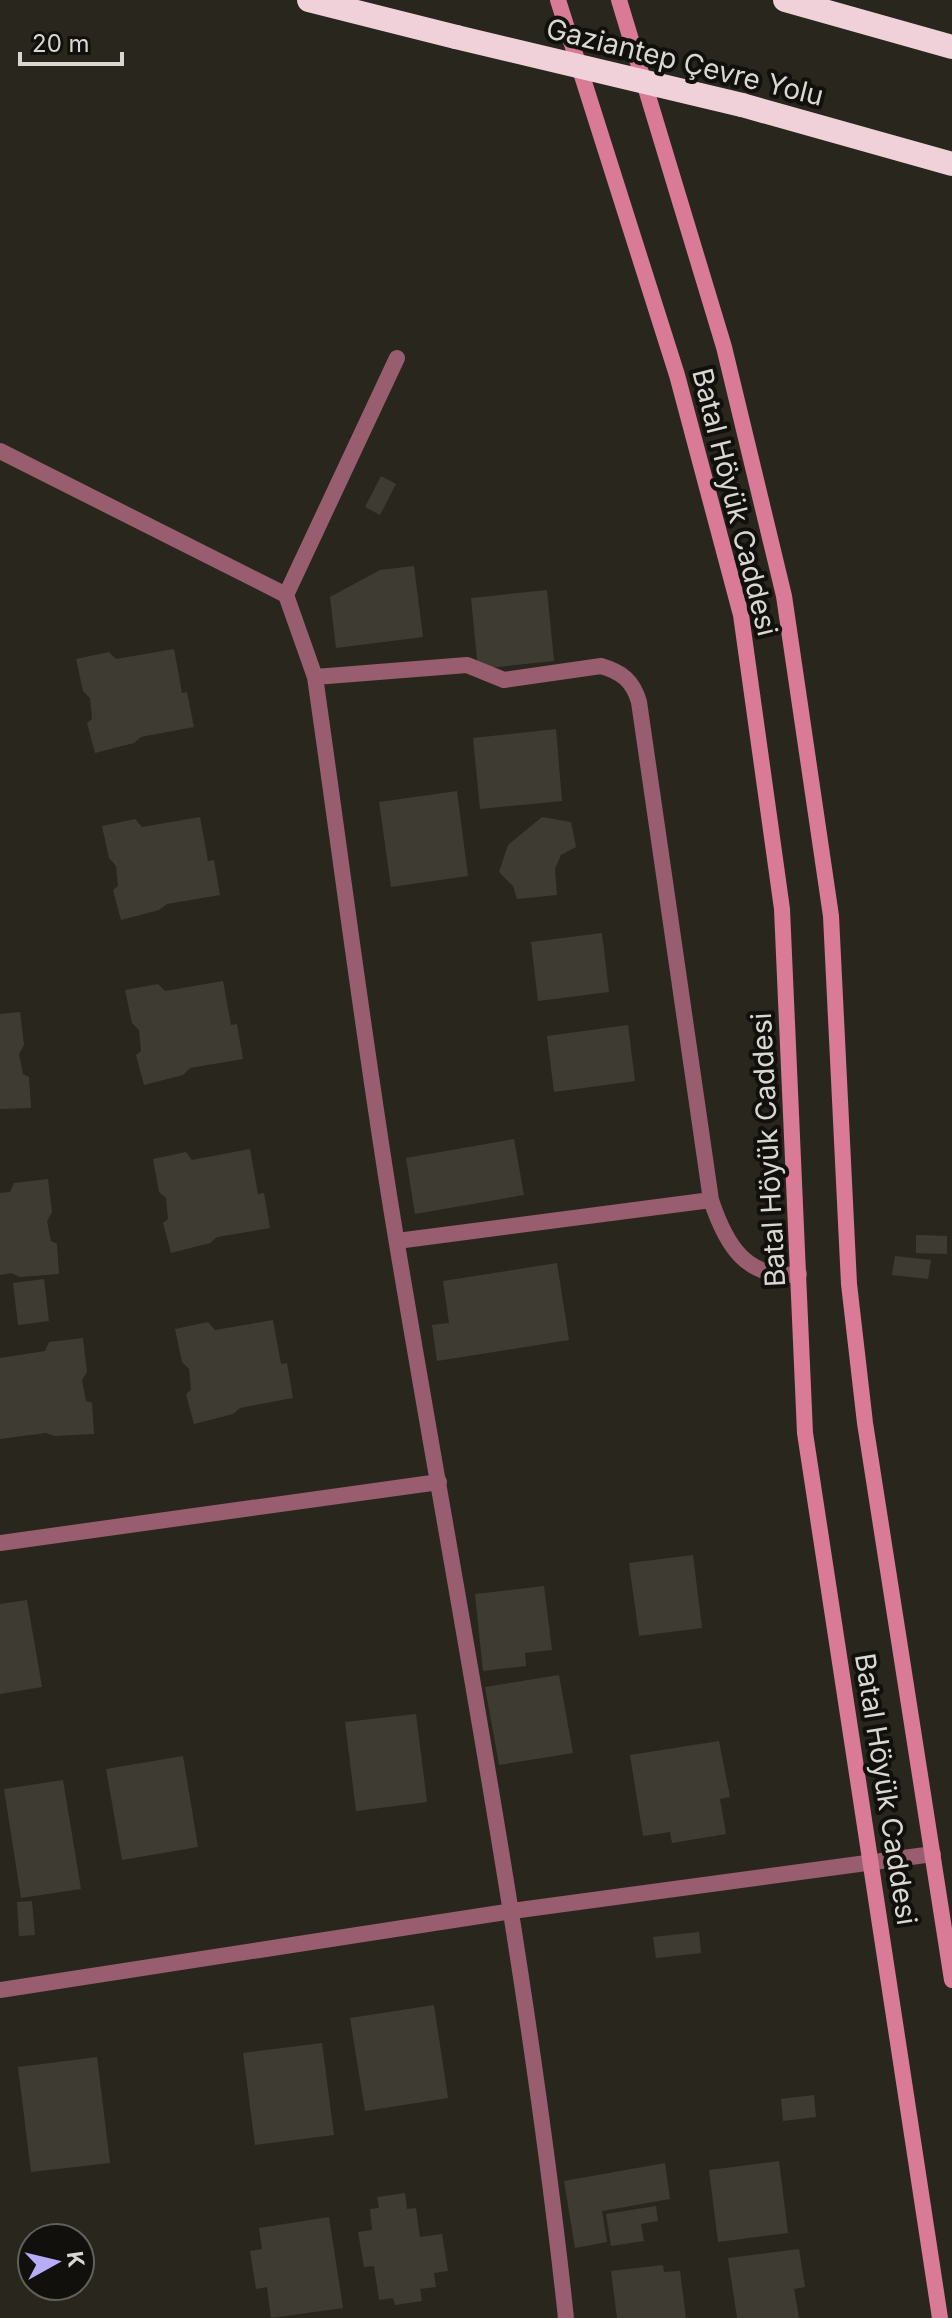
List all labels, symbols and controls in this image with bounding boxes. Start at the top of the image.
street label: Gaziantep Çevre Yolu [543,11,827,113]
scale bar [20,16,122,66]
text: 20 m [32,29,90,58]
street label: Batal Höyük Caddesi [685,365,785,639]
street label: Batal Höyük Caddesi [744,1012,792,1288]
street label: Batal Höyük Caddesi [848,1651,924,1927]
north arrow [16,2222,96,2302]
text: K [62,2250,90,2269]

